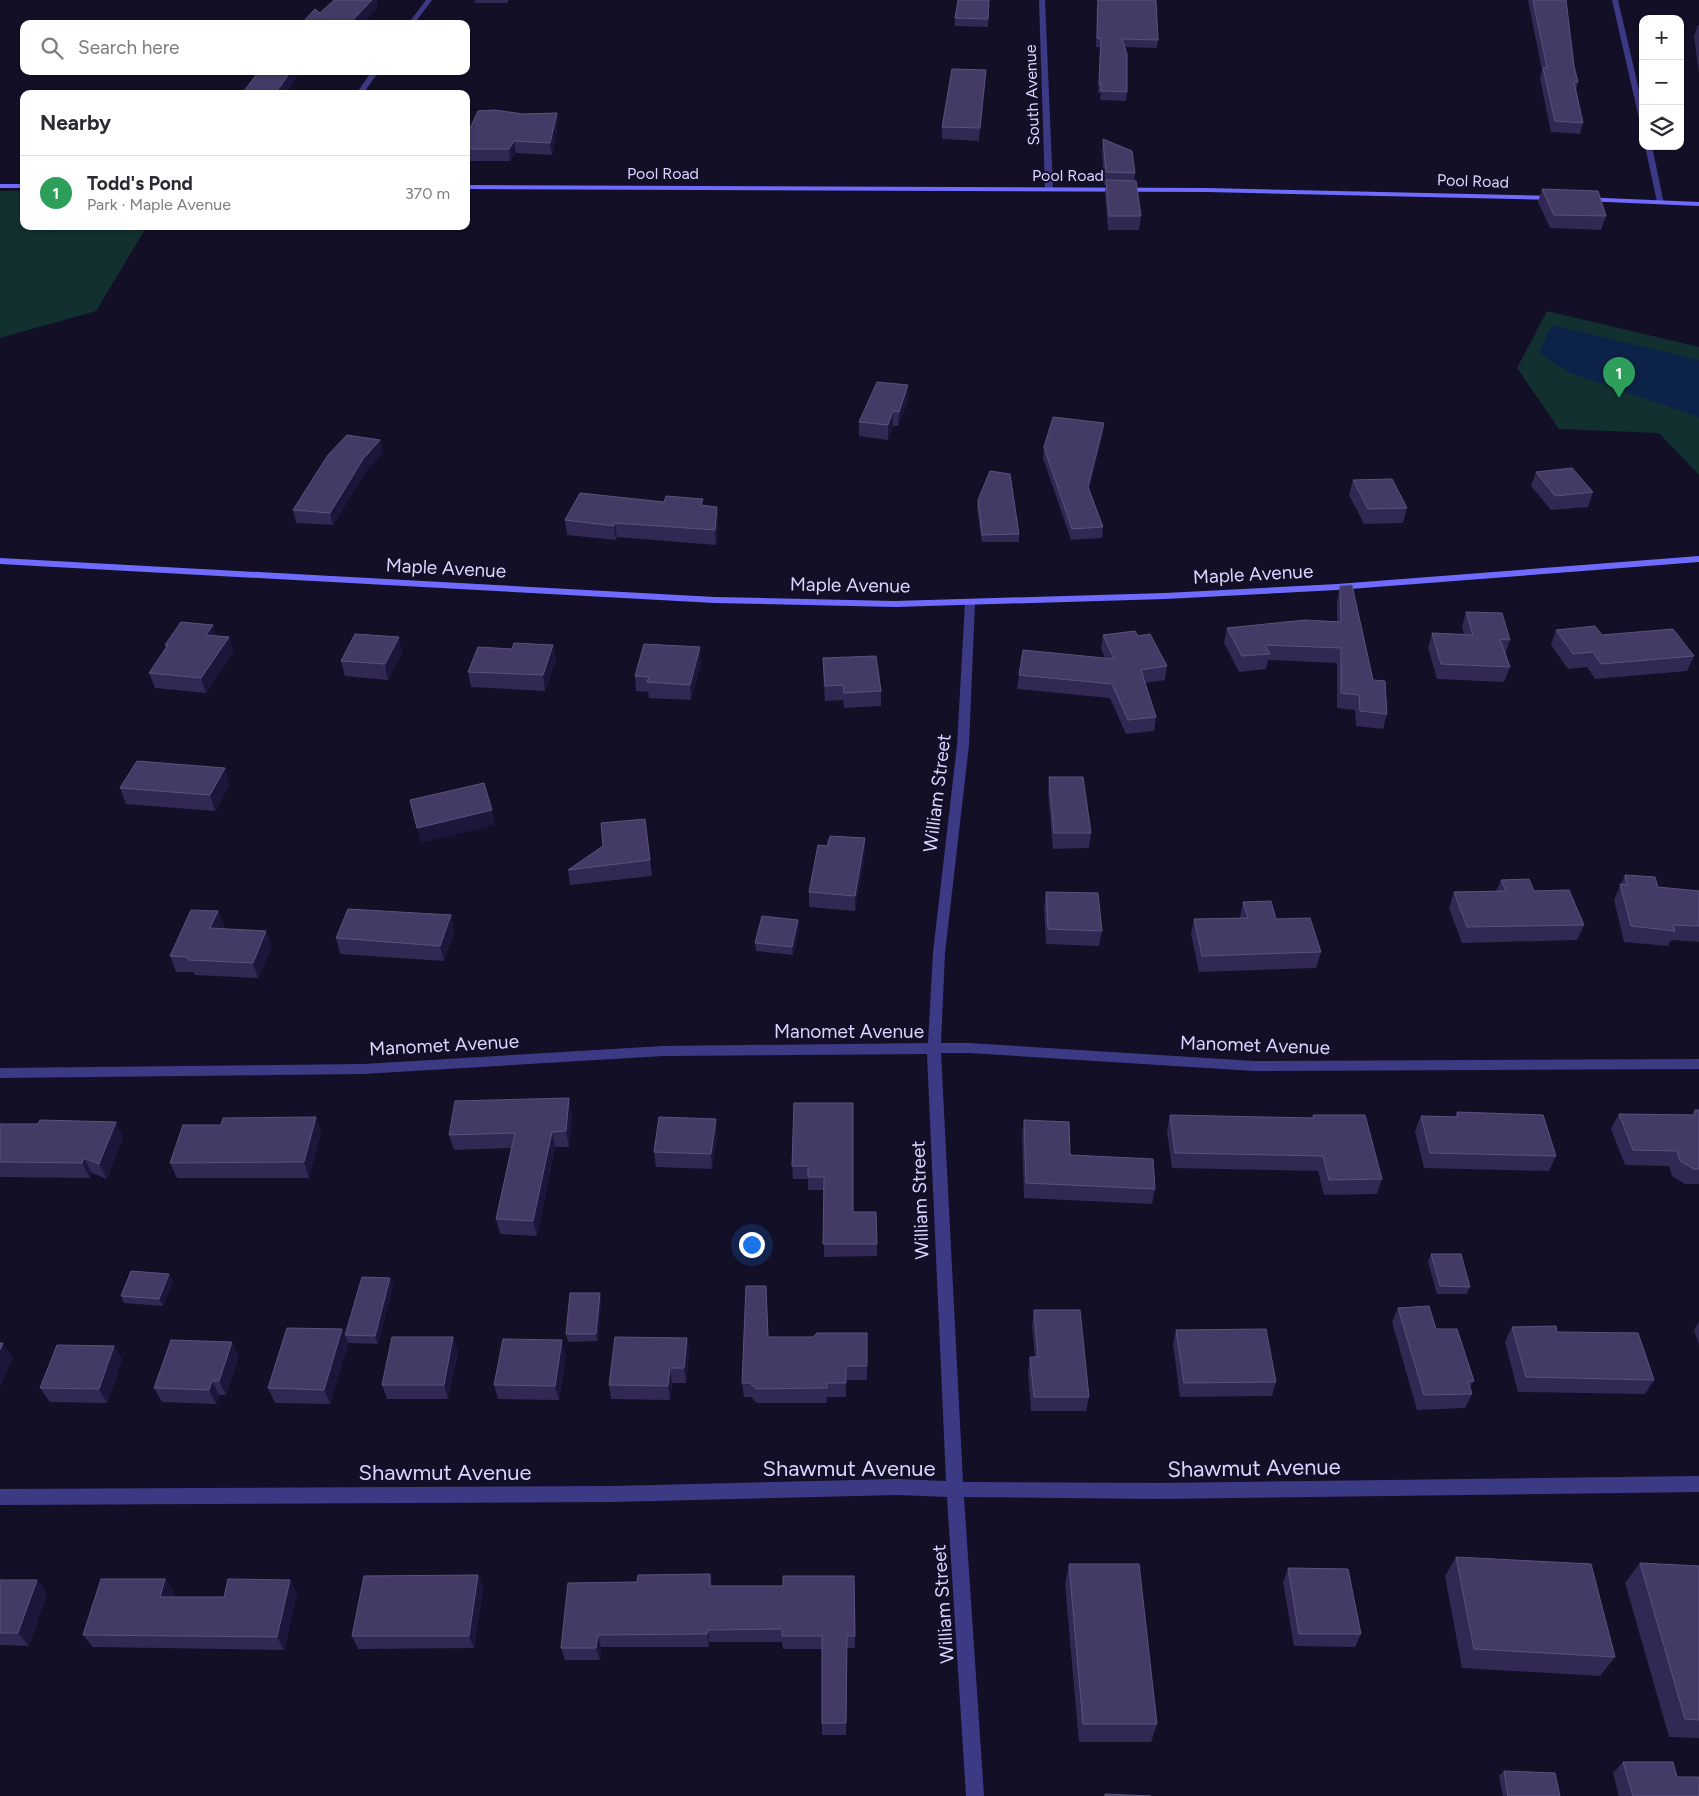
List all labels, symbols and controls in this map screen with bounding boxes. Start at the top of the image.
map controls [1639,15,1684,150]
button: + [1639,15,1684,60]
search box [20,20,470,75]
icon: search [38,34,66,62]
text: Search here [78,36,180,59]
street label: South Avenue [1021,44,1043,146]
button: − [1639,60,1684,105]
button: layers [1639,105,1684,150]
text: Nearby [40,110,111,135]
street label: Pool Road [627,164,699,183]
street label: Pool Road [1032,166,1104,185]
street label: Pool Road [1437,170,1509,192]
text: Todd's Pond [87,172,193,195]
text: 1 [53,184,59,203]
text: 370 m [405,184,450,203]
text: Park · Maple Avenue [87,195,231,214]
pin: 1 [1603,357,1635,398]
street label: Maple Avenue [385,553,507,583]
street label: Maple Avenue [1192,559,1314,589]
street label: Maple Avenue [790,572,910,598]
street label: William Street [918,732,956,854]
street label: Manomet Avenue [774,1020,924,1043]
street label: Manomet Avenue [368,1030,520,1060]
street label: Manomet Avenue [1180,1031,1330,1059]
street label: William Street [906,1140,934,1260]
your location [739,1232,765,1258]
street label: Shawmut Avenue [1167,1453,1341,1483]
street label: Shawmut Avenue [762,1455,936,1482]
street label: Shawmut Avenue [358,1459,532,1486]
street label: William Street [927,1544,959,1664]

